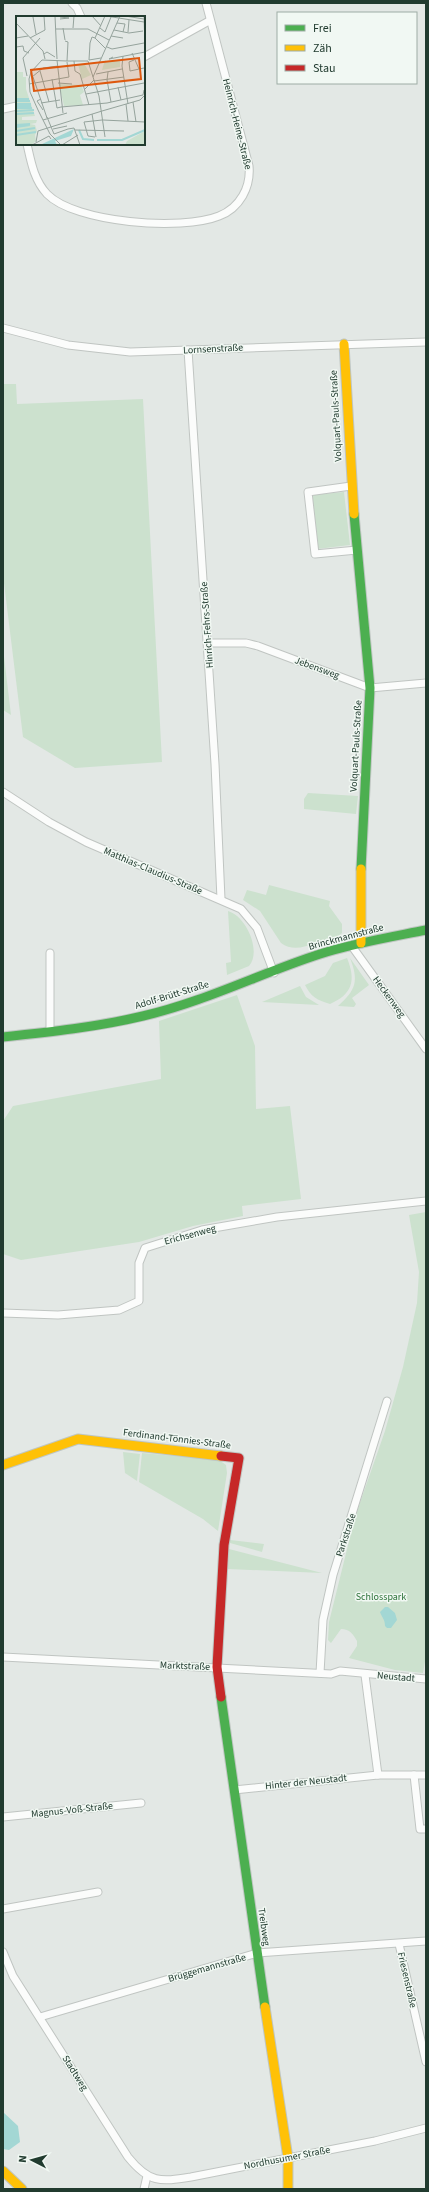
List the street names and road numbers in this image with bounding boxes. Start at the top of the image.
street label: Heinrich-Heine-Straße [219,77,255,171]
street label: Lornsenstraße [183,340,243,358]
street label: Volquart-Pauls-Straße [327,370,345,462]
street label: Hinrich-Fehrs-Straße [197,581,217,669]
street label: Jebensweg [293,653,341,683]
street label: Volquart-Pauls-Straße [347,700,365,792]
street label: Matthias-Claudius-Straße [101,844,205,898]
street label: Brinckmannstraße [307,920,385,954]
street label: Heckenweg [369,973,409,1021]
street label: Adolf-Brütt-Straße [133,977,211,1013]
street label: Erichsenweg [163,1221,217,1249]
street label: Ferdinand-Tönnies-Straße [122,1425,232,1453]
street label: Parkstraße [332,1511,360,1559]
street label: Marktstraße [160,1658,210,1674]
street label: Neustadt [376,1668,416,1686]
street label: Hinter der Neustadt [264,1771,348,1793]
street label: Magnus-Voß-Straße [30,1799,114,1821]
street label: Treibweg [254,1907,274,1947]
street label: Brüggemannstraße [166,1950,248,1986]
street label: Friesenstraße [394,1951,420,2009]
street label: Stadtweg [59,2053,91,2093]
street label: Nordhusumer Straße [243,2143,331,2173]

